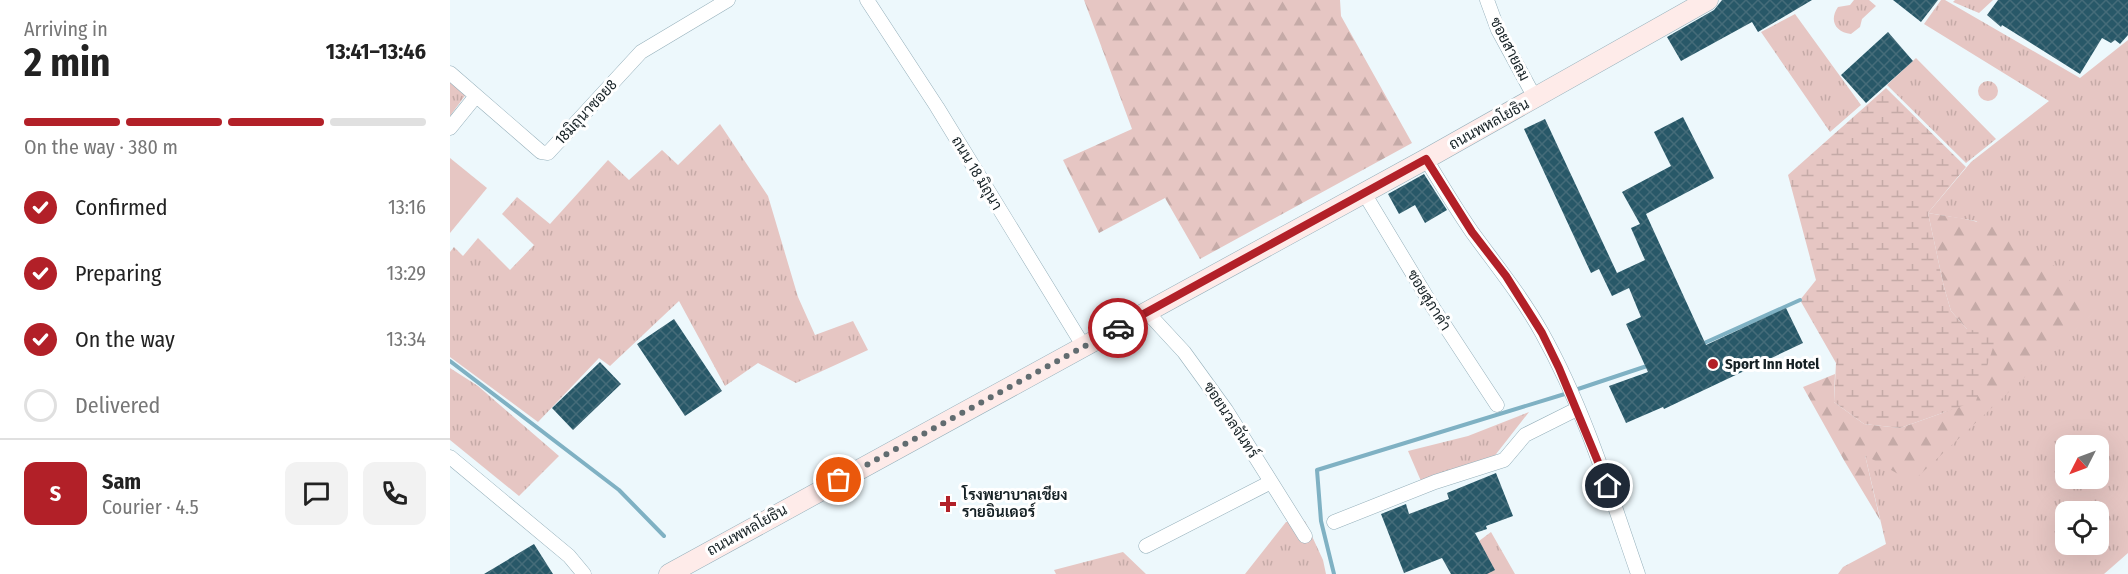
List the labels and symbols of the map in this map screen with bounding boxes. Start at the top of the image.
street label: ซอยสายลม [1486,14,1534,84]
street label: 18มิถุนาซอย8 [551,76,622,150]
street label: ถนนพหลโยธิน [1445,94,1532,153]
street label: ถนน 18 มิถุนา [946,133,1006,214]
street label: ซอยสุภาคำ [1402,266,1455,335]
courier [1088,298,1148,358]
place label: Sport Inn Hotel [1725,355,1820,373]
marker: Sport Inn Hotel [1706,357,1720,371]
street label: ซอยนวลจันทร์ [1200,378,1263,462]
north arrow [2055,435,2109,489]
pin [813,454,864,505]
pin [1582,460,1633,511]
place label: โรงพยาบาลเชียง รายอินเดอร์ [961,484,1067,521]
marker: โรงพยาบาลเชียง รายอินเดอร์ [939,495,957,513]
street label: ถนนพหลโยธิน [703,500,790,559]

